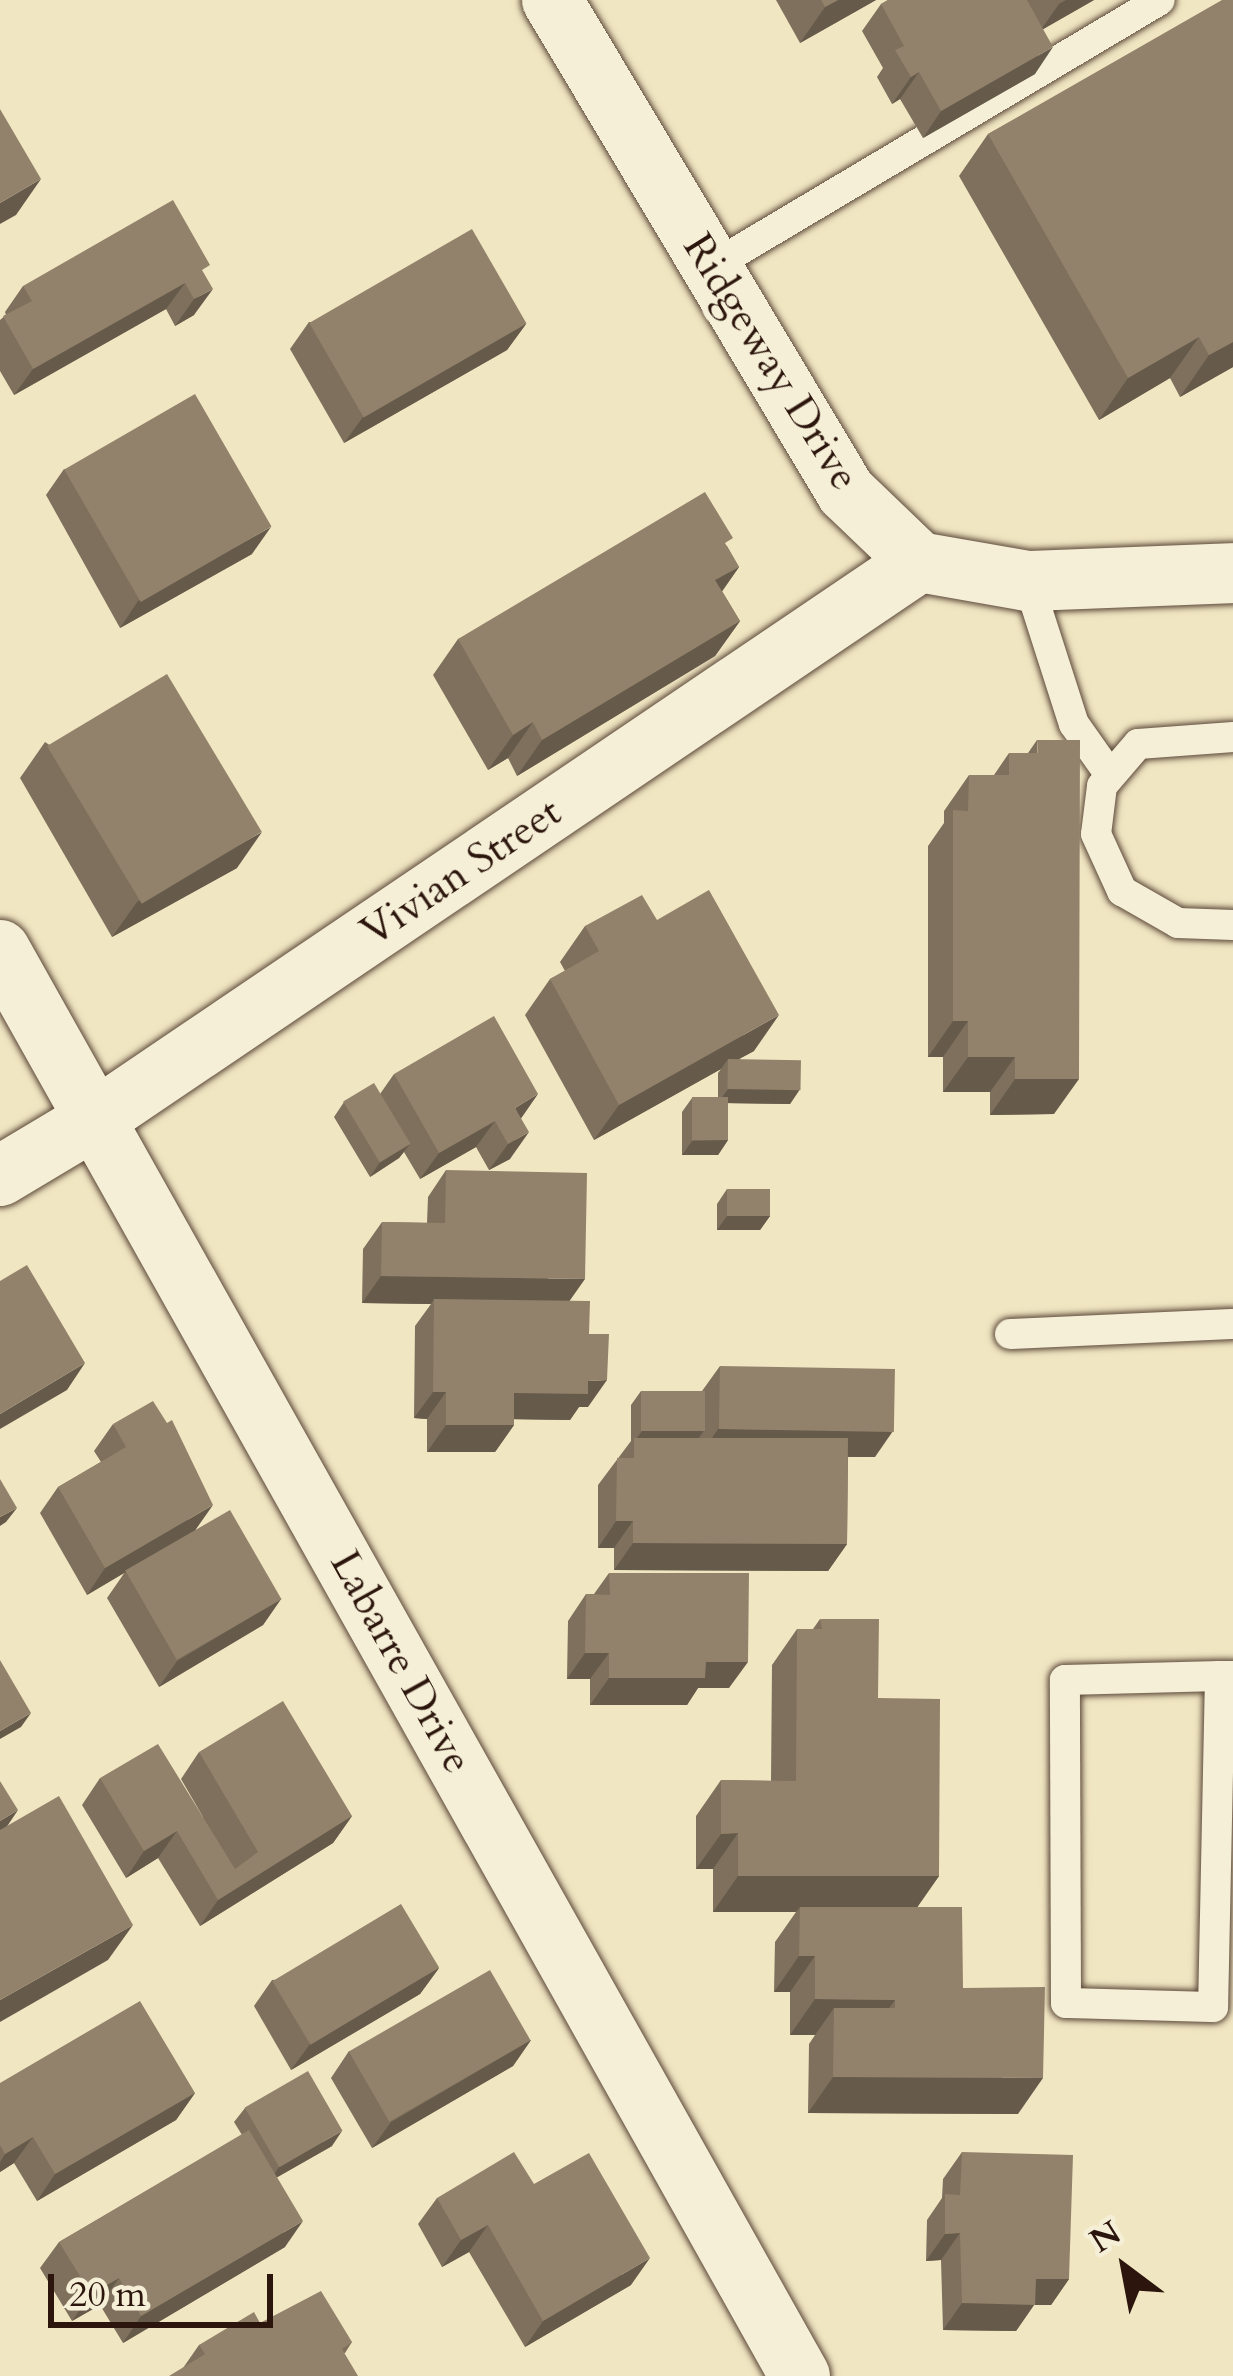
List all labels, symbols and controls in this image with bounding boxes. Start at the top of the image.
street label: Ridgeway Drive [672,225,870,499]
street label: Vivian Street [352,787,570,957]
street label: Labarre Drive [319,1542,483,1782]
north arrow [1065,2208,1185,2328]
text: N [1082,2210,1130,2264]
scale bar [54,2250,279,2324]
text: 20 m [69,2270,146,2319]

